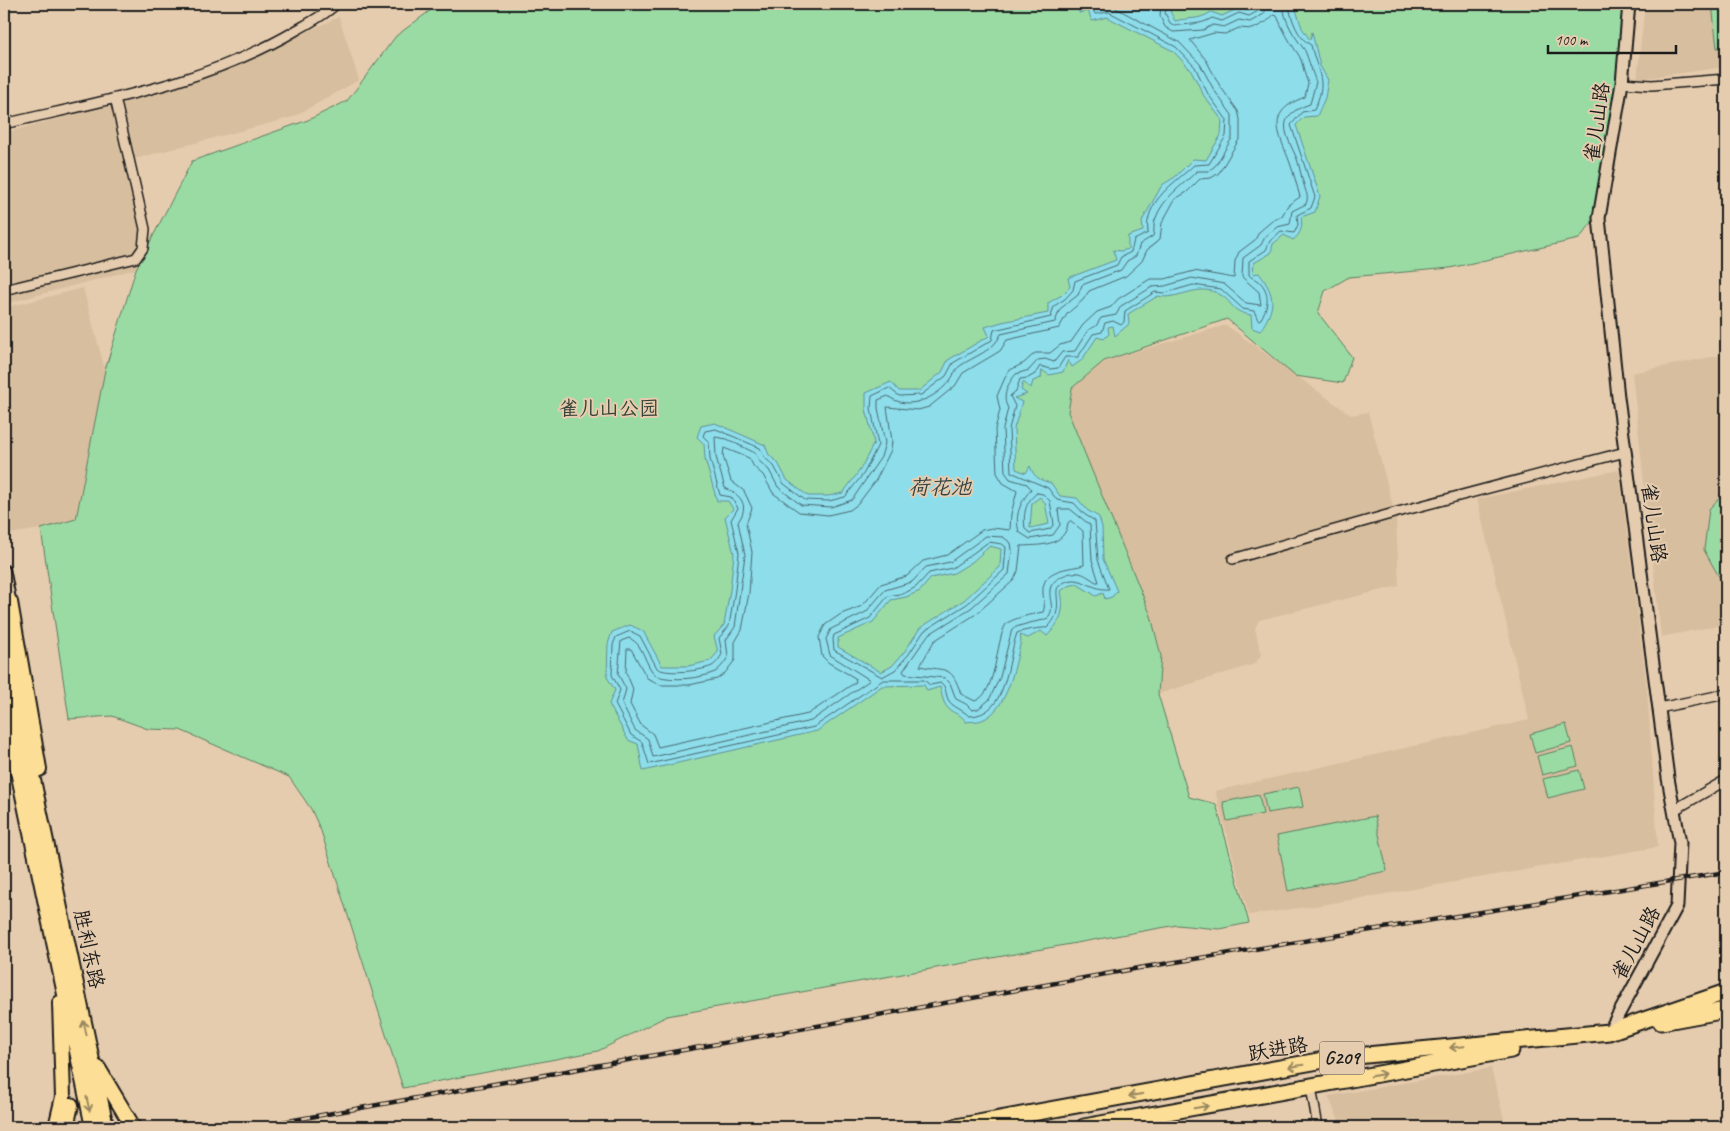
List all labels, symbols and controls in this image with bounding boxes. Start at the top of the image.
scale bar [1548,22,1675,54]
text: 100 m [1555,31,1589,50]
street label: 雀儿山路 [1579,80,1615,163]
park label: 雀儿山公园 [559,396,659,421]
water label: 荷花池 [909,474,972,500]
street label: 雀儿山路 [1636,482,1672,565]
street label: 雀儿山路 [1606,901,1666,984]
street label: 胜利东路 [68,907,110,992]
one-way arrow [80,1021,90,1037]
street label: 跃进路 [1246,1031,1311,1067]
road number: G209 [1320,1042,1364,1074]
one-way arrow [1450,1042,1466,1051]
one-way arrow [1288,1061,1304,1071]
one-way arrow [1370,1069,1386,1079]
one-way arrow [1128,1090,1144,1100]
one-way arrow [84,1096,93,1112]
one-way arrow [1193,1101,1209,1111]

